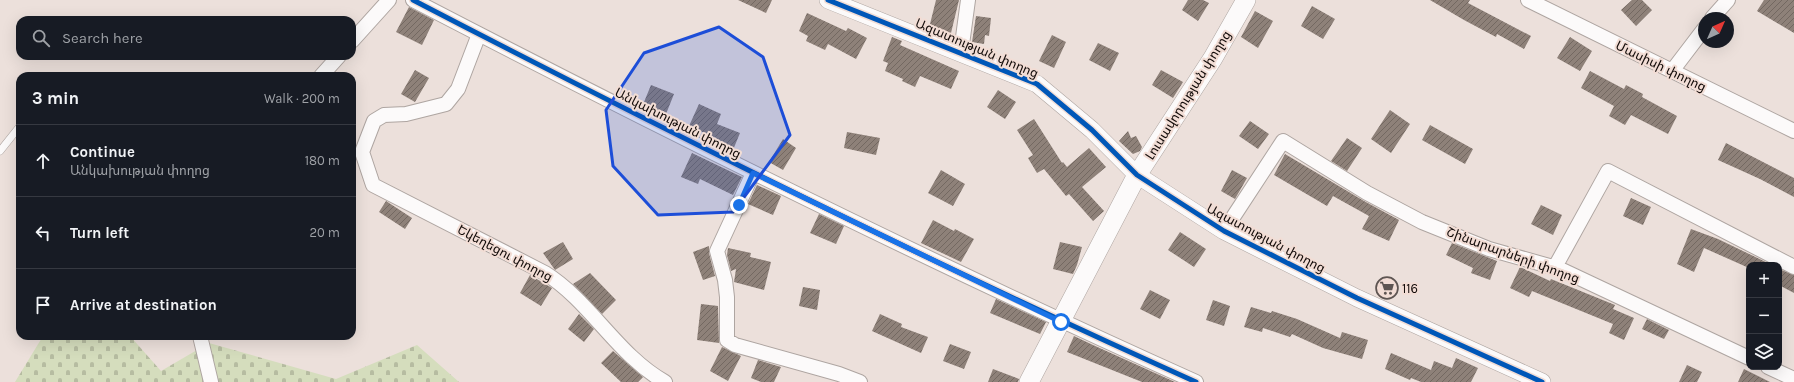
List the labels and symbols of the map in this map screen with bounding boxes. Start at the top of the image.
north arrow [1698,12,1734,48]
street label: Ազատության փողոց [913,15,1041,81]
street label: Լուսավորության փողոց [1142,28,1234,162]
street label: Մասիսի փողոց [1613,38,1709,94]
street label: Անկախության փողոց [612,85,744,161]
route end [730,196,748,214]
street label: Ազատության փողոց [1204,200,1328,276]
street label: Եկեղեցու փողոց [455,222,555,284]
street label: Շինարարների փողոց [1444,224,1582,286]
supermarket icon: 116 [1374,275,1400,301]
place label: 116 [1402,281,1418,296]
route start [1052,313,1070,331]

